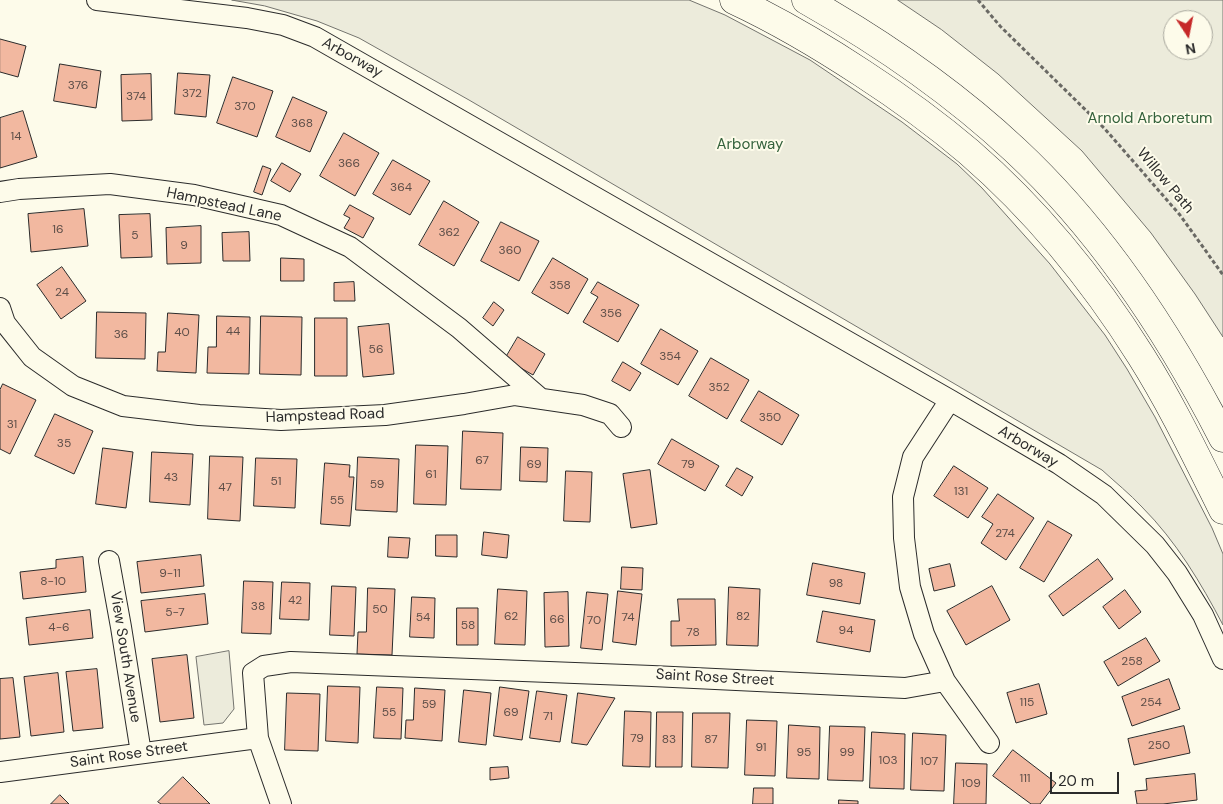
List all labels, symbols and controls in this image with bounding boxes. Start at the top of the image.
north arrow [1163,10,1213,60]
street label: Arborway [318,34,386,82]
text: N [1184,39,1197,59]
house number: 376 [68,79,88,93]
house number: 372 [182,87,202,101]
house number: 374 [126,90,146,104]
house number: 370 [234,100,256,114]
park label: Arnold Arboretum [1088,110,1212,128]
house number: 368 [291,117,313,131]
house number: 14 [10,130,22,144]
park label: Arborway [717,136,783,154]
street label: Willow Path [1133,145,1197,217]
house number: 366 [338,157,360,171]
house number: 364 [390,181,412,195]
street label: Hampstead Lane [165,184,283,226]
house number: 16 [52,223,64,237]
house number: 362 [438,226,460,240]
house number: 5 [131,229,139,243]
house number: 9 [180,239,188,253]
house number: 360 [499,244,521,258]
house number: 358 [549,279,571,293]
house number: 24 [55,286,69,300]
house number: 356 [600,307,622,321]
house number: 44 [226,325,240,339]
house number: 40 [174,326,190,340]
house number: 36 [114,328,128,342]
house number: 56 [369,343,383,357]
house number: 354 [659,350,681,364]
house number: 352 [708,381,730,395]
street label: Hampstead Road [265,405,385,427]
house number: 350 [759,411,781,425]
house number: 31 [7,418,17,432]
street label: Arborway [995,422,1061,472]
house number: 35 [57,437,71,451]
house number: 67 [475,454,489,468]
house number: 69 [527,458,541,472]
house number: 79 [681,458,695,472]
house number: 61 [425,468,437,482]
house number: 43 [164,471,178,485]
house number: 51 [270,475,282,489]
house number: 59 [370,478,384,492]
house number: 47 [218,481,232,495]
house number: 131 [954,485,968,499]
house number: 55 [330,494,344,508]
house number: 274 [995,527,1015,541]
house number: 9-11 [159,567,181,581]
house number: 8-10 [40,575,66,589]
house number: 98 [829,577,843,591]
street label: View South Avenue [106,590,144,724]
house number: 42 [288,594,302,608]
house number: 38 [251,600,265,614]
house number: 50 [372,603,388,617]
house number: 5-7 [165,606,185,620]
house number: 62 [504,610,518,624]
house number: 82 [736,610,750,624]
house number: 54 [416,611,430,625]
house number: 74 [622,611,634,625]
house number: 66 [549,613,565,627]
house number: 70 [587,614,601,628]
house number: 58 [461,619,475,633]
house number: 4-6 [48,621,70,635]
house number: 94 [839,624,853,638]
house number: 78 [686,626,700,640]
house number: 258 [1121,655,1143,669]
street label: Saint Rose Street [655,666,775,690]
house number: 115 [1020,696,1034,710]
house number: 254 [1140,696,1162,710]
house number: 59 [422,698,436,712]
house number: 55 [382,706,396,720]
house number: 69 [504,706,518,720]
house number: 71 [543,710,553,724]
house number: 79 [630,732,644,746]
house number: 83 [662,733,676,747]
house number: 87 [704,733,718,747]
street label: Saint Rose Street [69,738,189,772]
house number: 250 [1148,739,1170,753]
house number: 91 [755,741,767,755]
house number: 95 [797,746,811,760]
house number: 99 [839,746,855,760]
house number: 103 [878,754,898,768]
house number: 107 [920,755,938,769]
scale bar [1053,762,1122,794]
text: 20 m [1058,771,1094,791]
house number: 111 [1019,772,1031,786]
house number: 109 [961,777,981,791]

